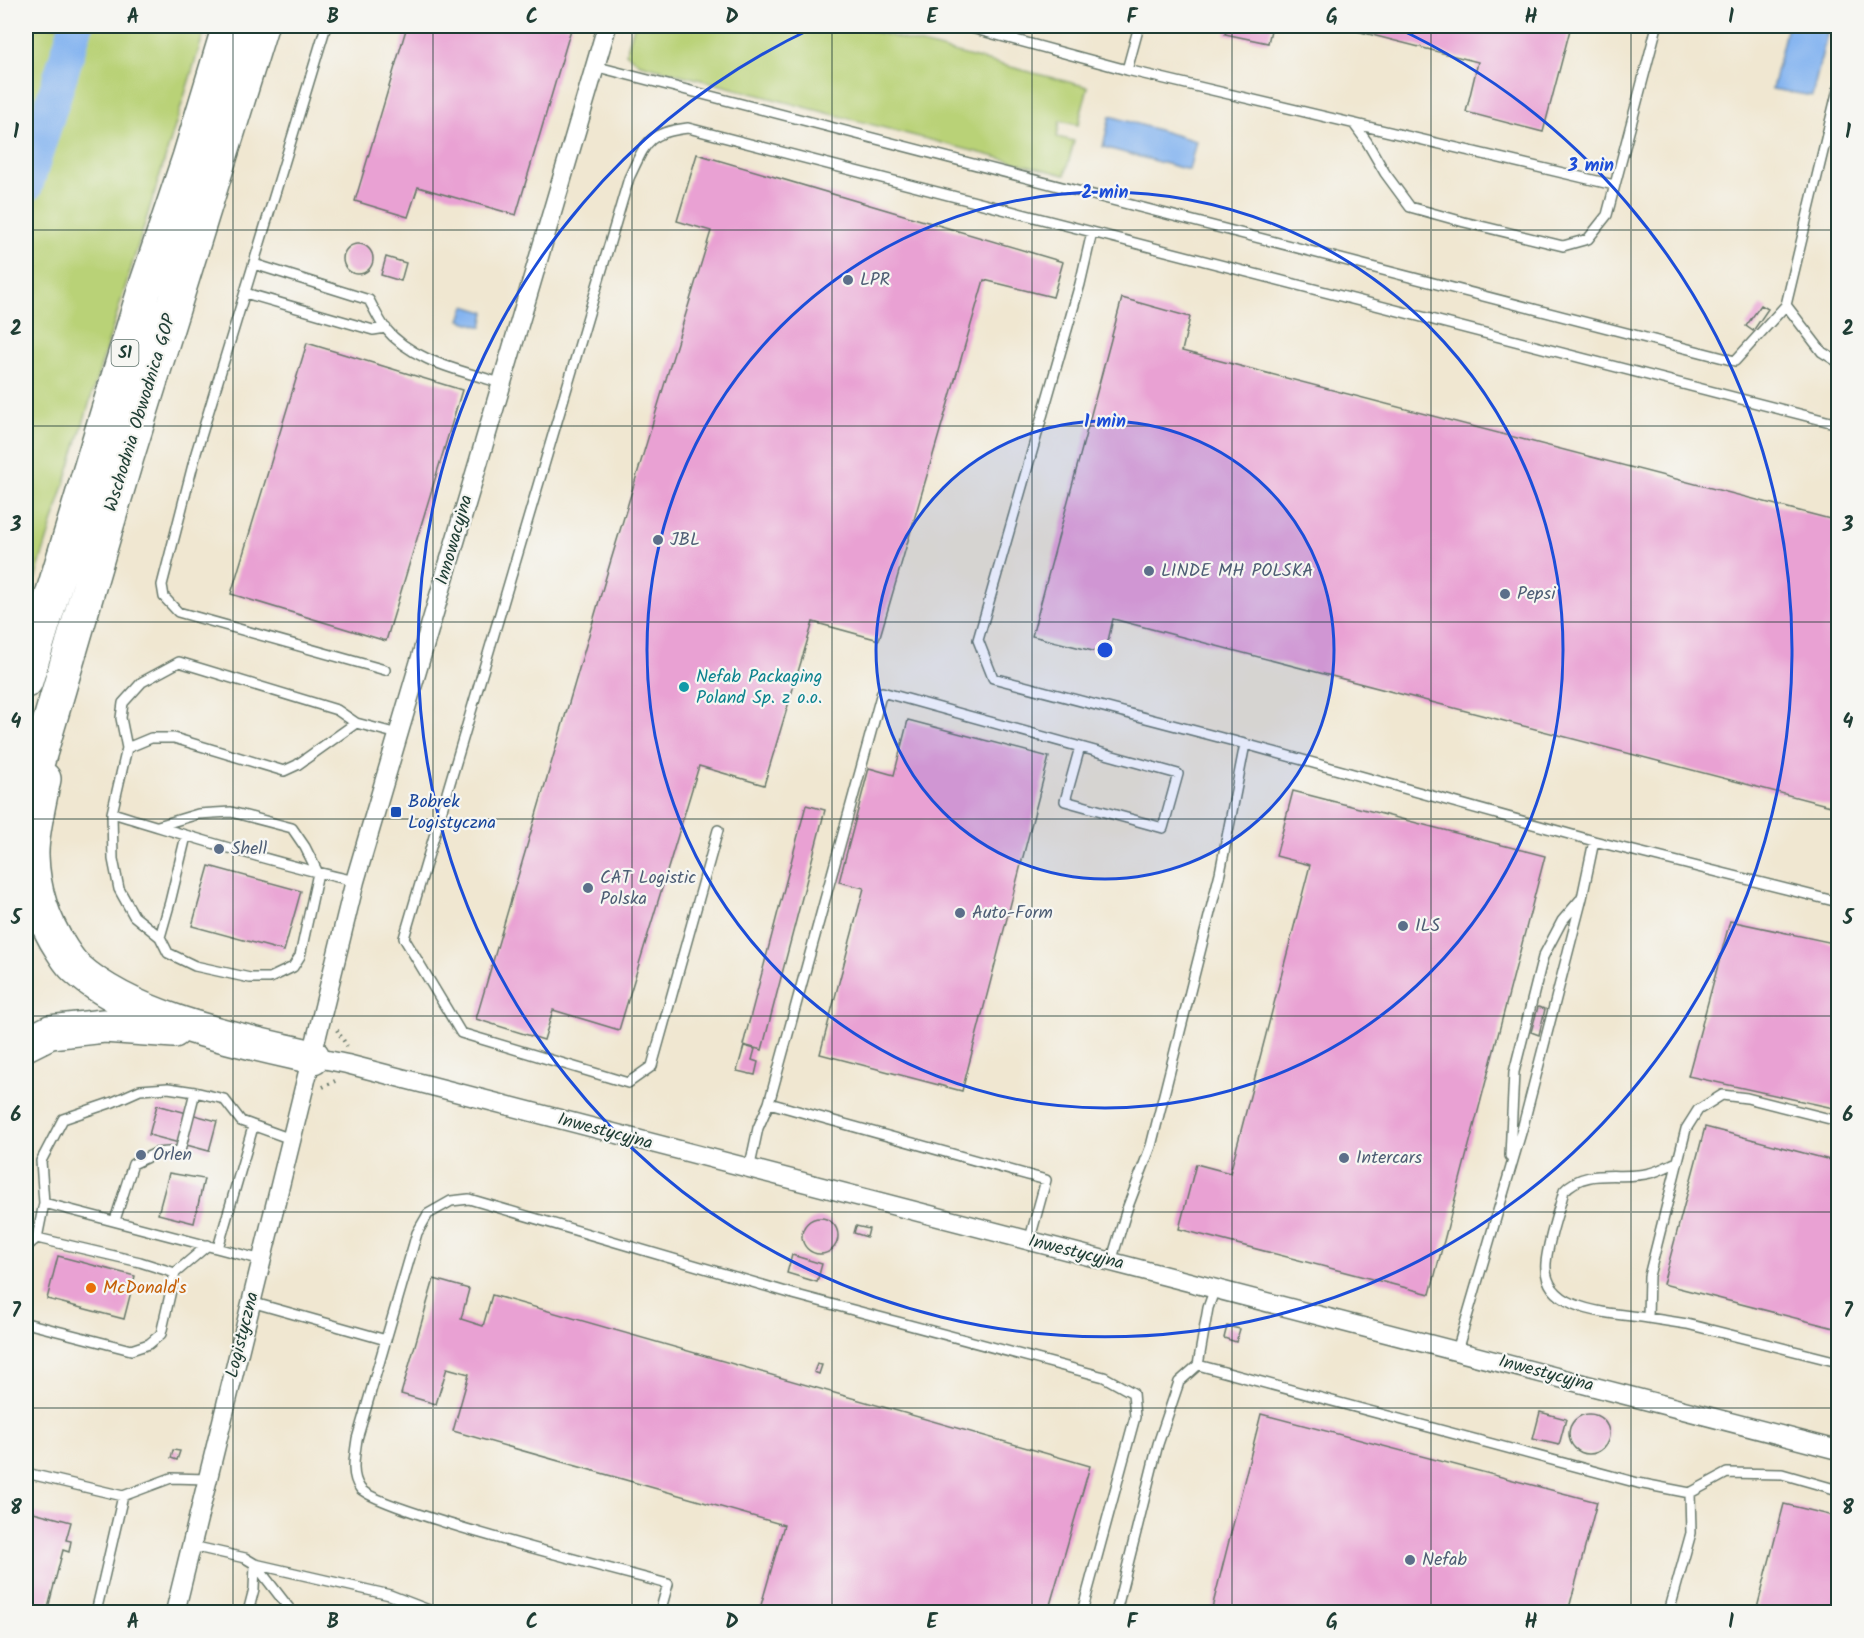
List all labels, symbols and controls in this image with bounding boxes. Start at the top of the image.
text: A [127,2,139,34]
text: B [327,2,339,34]
text: C [526,2,538,34]
text: D [725,2,739,34]
text: E [926,2,938,34]
text: F [1127,2,1139,34]
text: G [1326,2,1338,34]
text: H [1524,2,1538,34]
text: I [1728,2,1734,34]
text: 1 [13,117,19,149]
text: 1 [1845,117,1851,149]
text: 3 min [1567,152,1614,181]
text: 2 min [1082,179,1128,208]
place label: LPR [860,266,890,295]
marker: LPR [841,273,855,287]
street label: Wschodnia Obwodnica GOP [97,309,185,515]
text: 2 [10,314,22,346]
text: 2 [1842,314,1854,346]
road number: S1 [112,340,138,366]
text: 1 min [1084,408,1126,437]
street label: Innowacyjna [428,492,482,588]
text: 3 [10,510,22,542]
text: 3 [1842,510,1854,542]
place label: JBL [670,526,700,555]
marker: JBL [651,533,665,547]
place label: LINDE MH POLSKA [1161,557,1313,586]
marker: LINDE MH POLSKA [1142,564,1156,578]
place label: Pepsi [1517,580,1556,609]
marker: Pepsi [1498,587,1512,601]
centre of rings [1095,640,1115,660]
place label: Nefab Packaging Poland Sp. z o.o. [696,663,822,713]
marker: Nefab Packaging Poland Sp. z o.o. [677,680,691,694]
text: 4 [11,707,22,739]
text: 4 [1843,707,1854,739]
place label: Bobrek Logistyczna [408,788,496,838]
marker: Bobrek Logistyczna [389,805,403,819]
place label: Shell [231,835,268,864]
marker: Shell [212,842,226,856]
place label: CAT Logistic Polska [600,864,696,914]
marker: CAT Logistic Polska [581,881,595,895]
place label: Auto-Form [972,899,1053,928]
text: 5 [10,903,23,935]
text: 5 [1842,903,1855,935]
marker: Auto-Form [953,906,967,920]
place label: ILS [1415,912,1440,941]
marker: ILS [1396,919,1410,933]
text: 6 [11,1100,22,1132]
text: 6 [1843,1100,1854,1132]
street label: Inwestycyjna [554,1105,656,1159]
place label: Orlen [153,1141,192,1170]
place label: Intercars [1356,1144,1423,1173]
marker: Orlen [134,1148,148,1162]
marker: Intercars [1337,1151,1351,1165]
street label: Inwestycyjna [1025,1227,1127,1279]
place label: McDonald's [103,1274,187,1303]
marker: McDonald's [84,1281,98,1295]
street label: Logistyczna [218,1289,268,1381]
text: 7 [11,1296,21,1328]
text: 7 [1843,1296,1853,1328]
street label: Inwestycyjna [1495,1347,1597,1401]
text: 8 [10,1493,22,1525]
text: 8 [1842,1493,1854,1525]
place label: Nefab [1422,1546,1467,1575]
marker: Nefab [1403,1553,1417,1567]
text: A [127,1607,139,1638]
text: B [327,1607,339,1638]
text: C [526,1607,538,1638]
text: D [725,1607,739,1638]
text: E [926,1607,938,1638]
text: F [1127,1607,1139,1638]
text: G [1326,1607,1338,1638]
text: H [1524,1607,1538,1638]
text: I [1728,1607,1734,1638]

